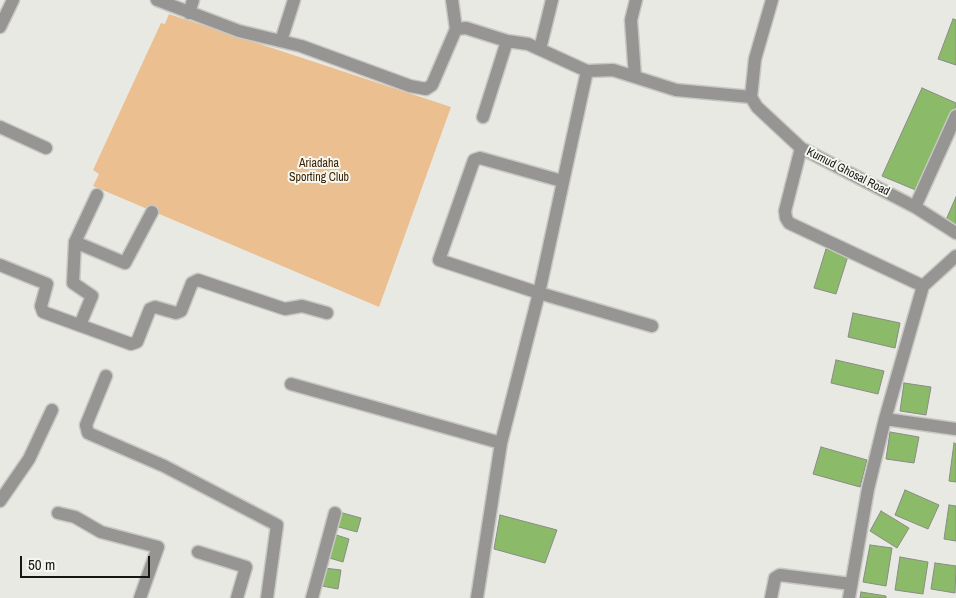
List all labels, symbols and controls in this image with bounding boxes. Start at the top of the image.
street label: Kumud Ghosal Road [804,145,892,199]
park label: Ariadaha Sporting Club [289,157,349,185]
scale bar [22,546,152,578]
text: 50 m [28,554,55,575]

